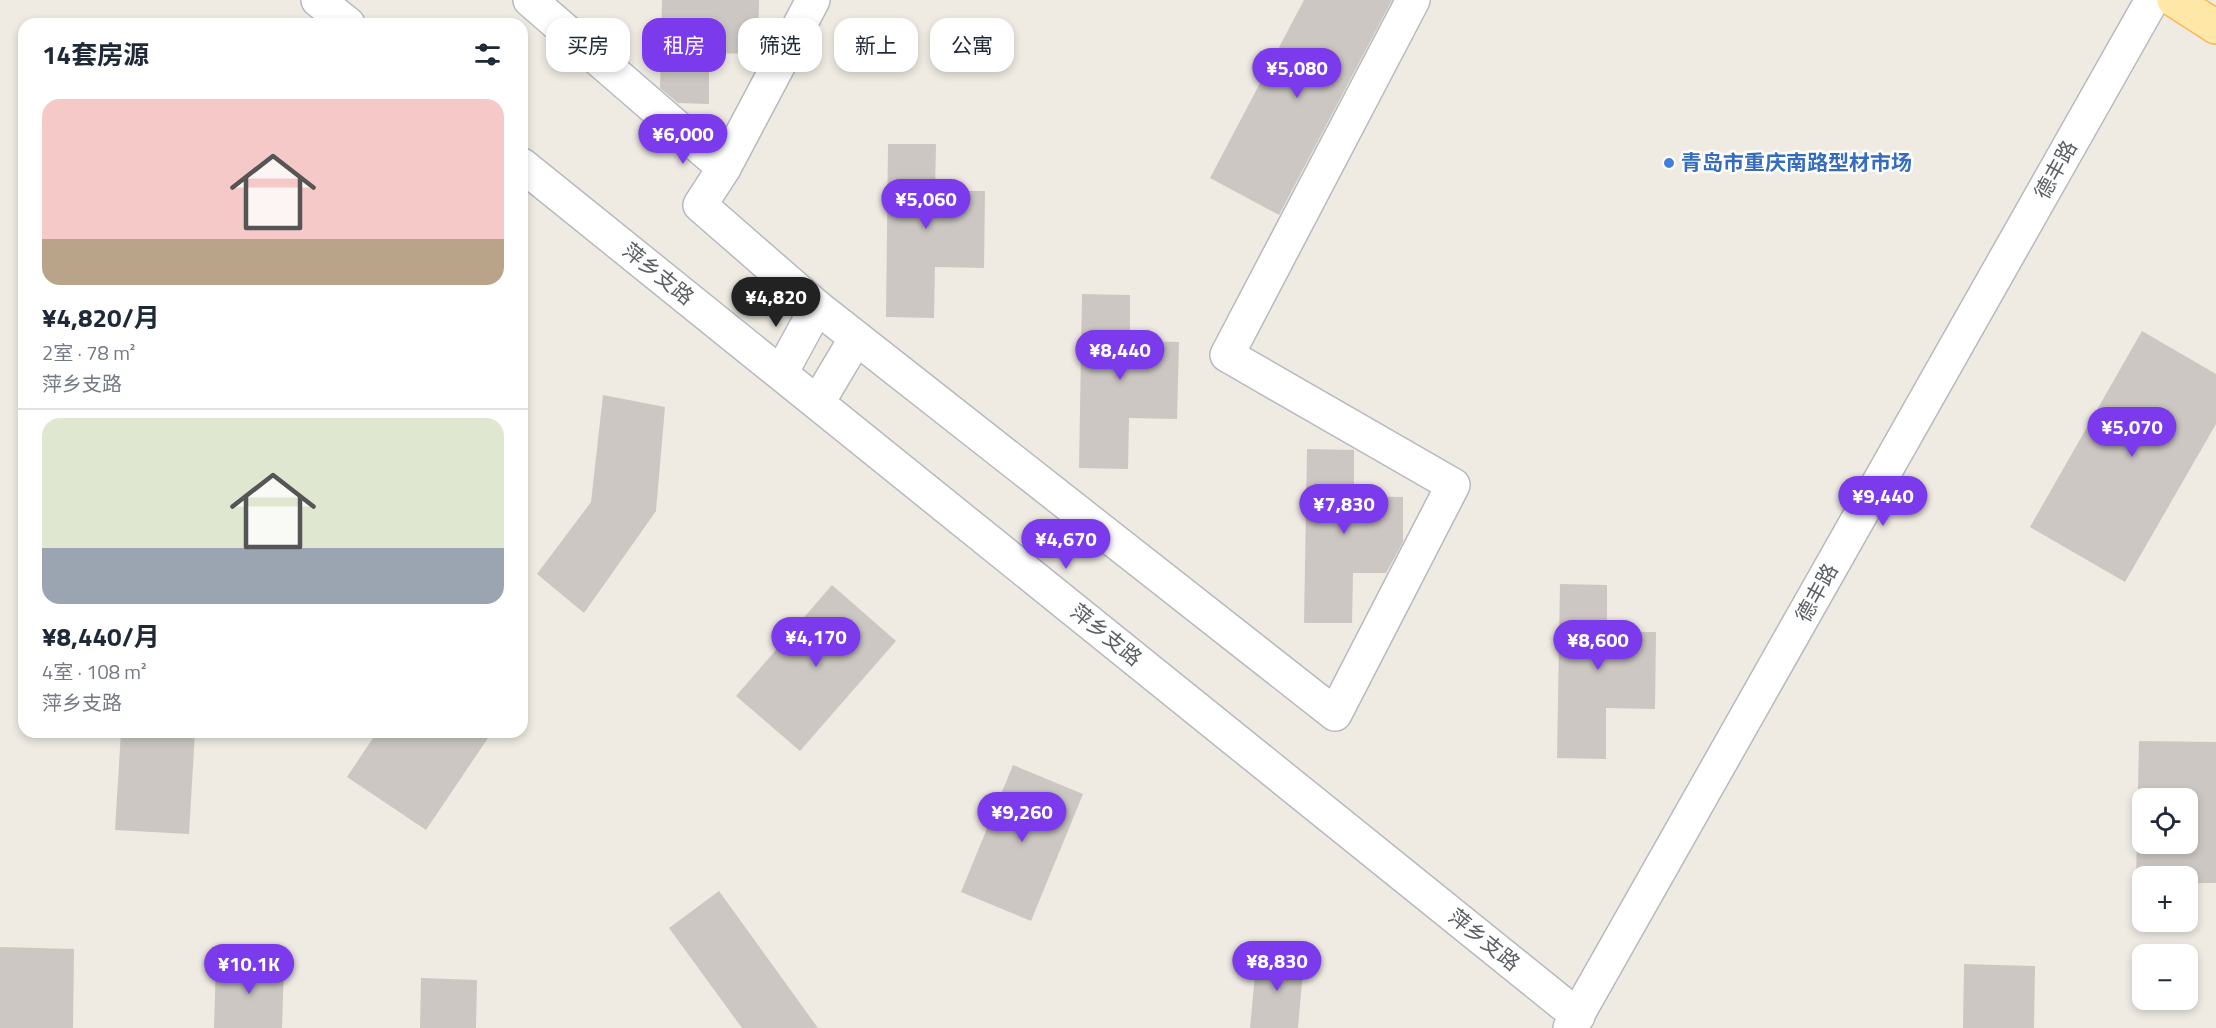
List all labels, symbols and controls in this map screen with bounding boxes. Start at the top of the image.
chip: 买房 [546,18,630,72]
chip: 租房 [642,18,726,72]
chip: 筛选 [738,18,822,72]
chip: 新上 [834,18,918,72]
chip: 公寓 [930,18,1014,72]
text: 14套房源 [42,35,149,74]
icon: filters [471,38,504,71]
pin: ¥5,080 [1248,48,1346,99]
text: ¥5,080 [1266,52,1328,83]
pin: ¥6,000 [634,114,732,165]
text: ¥6,000 [652,118,714,149]
street label: 德丰路 [2026,134,2084,205]
icon: home [219,138,327,246]
place label: 青岛市重庆南路型材市场 [1681,146,1912,178]
marker: 青岛市重庆南路型材市场 [1662,156,1676,170]
pin: ¥5,060 [877,179,975,230]
text: ¥5,060 [895,183,957,214]
street label: 萍乡支路 [616,234,701,312]
pin: ¥4,820 [727,277,825,328]
text: ¥4,820 [745,281,807,312]
text: ¥4,820/月 [42,298,160,337]
pin: ¥8,440 [1071,330,1169,381]
text: ¥8,440 [1089,334,1151,365]
text: 2室 · 78 m² [42,337,135,368]
text: 萍乡支路 [42,368,122,399]
pin: ¥5,070 [2083,407,2181,458]
text: ¥5,070 [2101,411,2163,442]
icon: home [219,457,327,565]
pin: ¥9,440 [1834,476,1932,527]
text: ¥9,440 [1852,480,1914,511]
pin: ¥7,830 [1295,484,1393,535]
text: ¥7,830 [1313,488,1375,519]
pin: ¥4,670 [1017,519,1115,570]
text: ¥4,670 [1035,523,1097,554]
street label: 德丰路 [1787,557,1845,628]
street label: 萍乡支路 [1064,595,1149,673]
text: ¥8,440/月 [42,617,160,656]
pin: ¥4,170 [767,617,865,668]
pin: ¥8,600 [1549,620,1647,671]
text: ¥4,170 [785,621,847,652]
text: ¥8,600 [1567,624,1629,655]
text: 4室 · 108 m² [42,656,147,687]
text: 萍乡支路 [42,687,122,718]
map controls [2132,788,2198,1010]
button: locate [2132,788,2198,854]
pin: ¥9,260 [973,792,1071,843]
text: ¥9,260 [991,796,1053,827]
button: + [2132,866,2198,932]
street label: 萍乡支路 [1442,900,1527,978]
pin: ¥8,830 [1228,941,1326,992]
pin: ¥10.1K [200,944,298,995]
button: − [2132,944,2198,1010]
text: ¥8,830 [1246,945,1308,976]
text: ¥10.1K [218,948,280,979]

